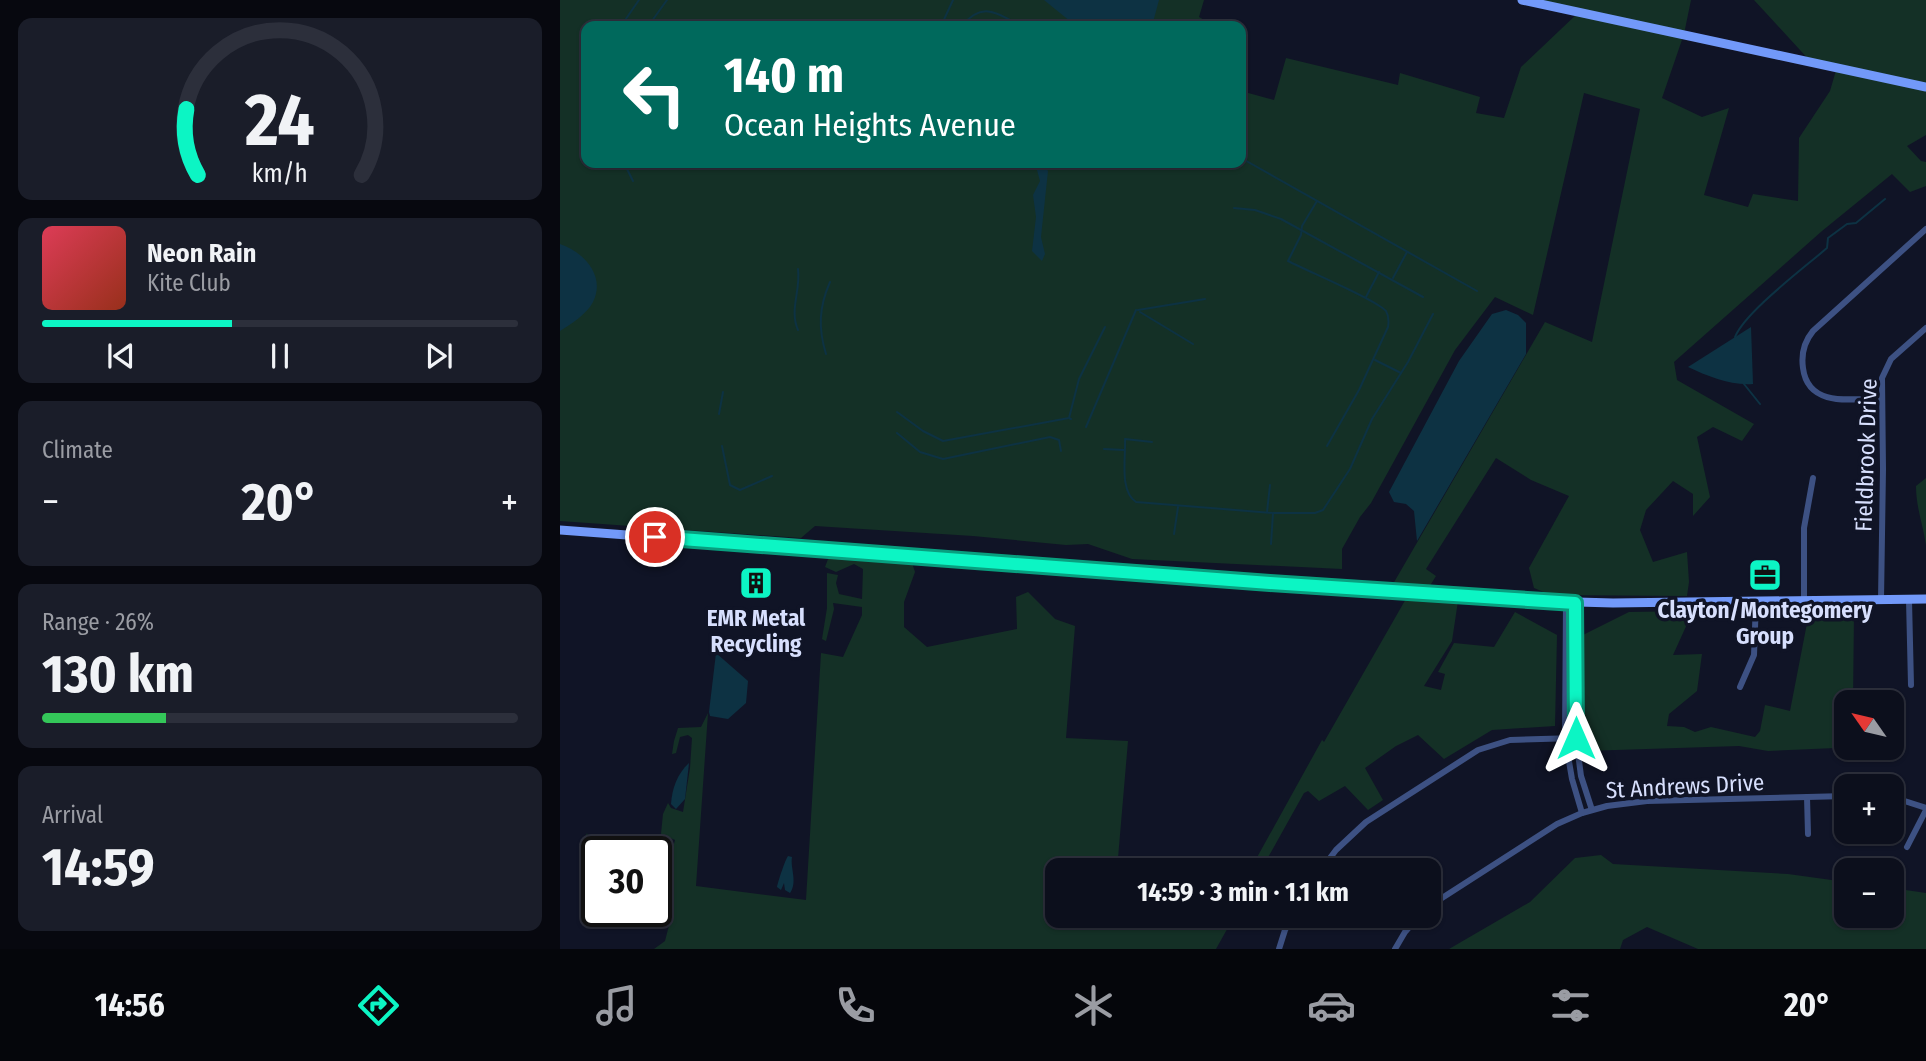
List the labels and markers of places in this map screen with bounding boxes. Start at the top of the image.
pin [625,507,685,567]
office icon: Clayton/Montegomery Group [1746,556,1784,594]
building icon: EMR Metal Recycling [737,564,775,602]
place label: Clayton/Montegomery Group [1658,596,1873,650]
place label: EMR Metal Recycling [707,604,806,658]

